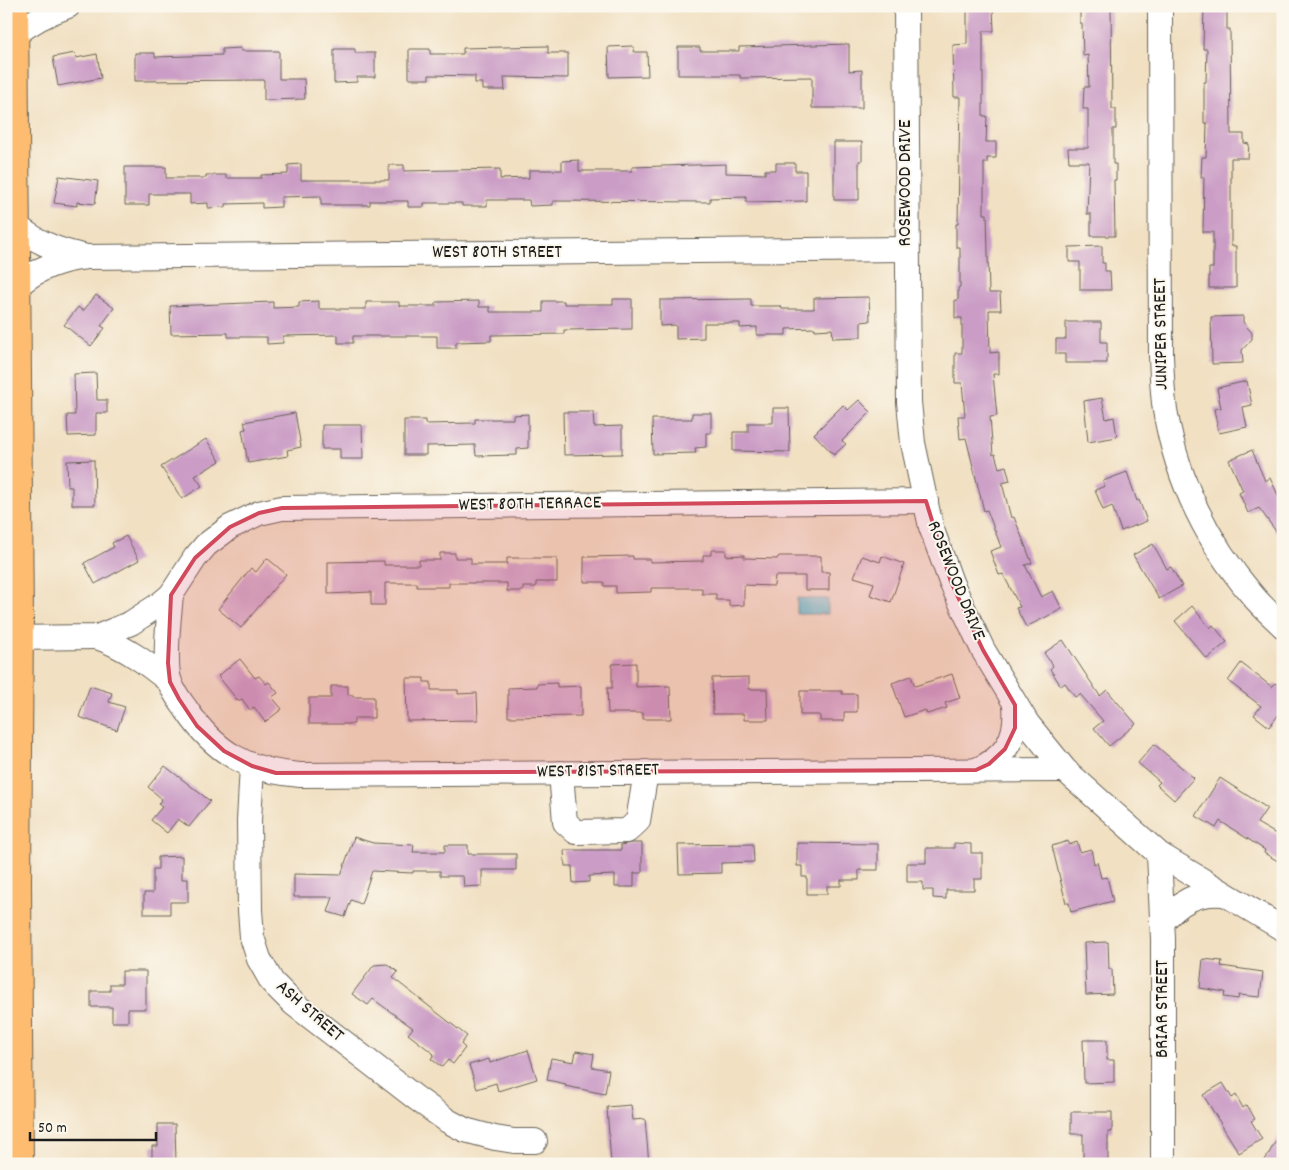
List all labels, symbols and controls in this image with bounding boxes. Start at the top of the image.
street label: ROSEWOOD DRIVE [893,119,920,246]
street label: WEST 80TH STREET [432,240,562,267]
street label: JUNIPER STREET [1148,277,1176,390]
street label: WEST 80TH TERRACE [458,490,602,520]
street label: ROSEWOOD DRIVE [919,517,991,645]
street label: WEST 81ST STREET [537,757,660,787]
street label: BRIAR STREET [1150,959,1177,1058]
street label: ASH STREET [269,975,349,1050]
scale bar [30,1110,156,1142]
text: 50 m [38,1118,67,1140]

